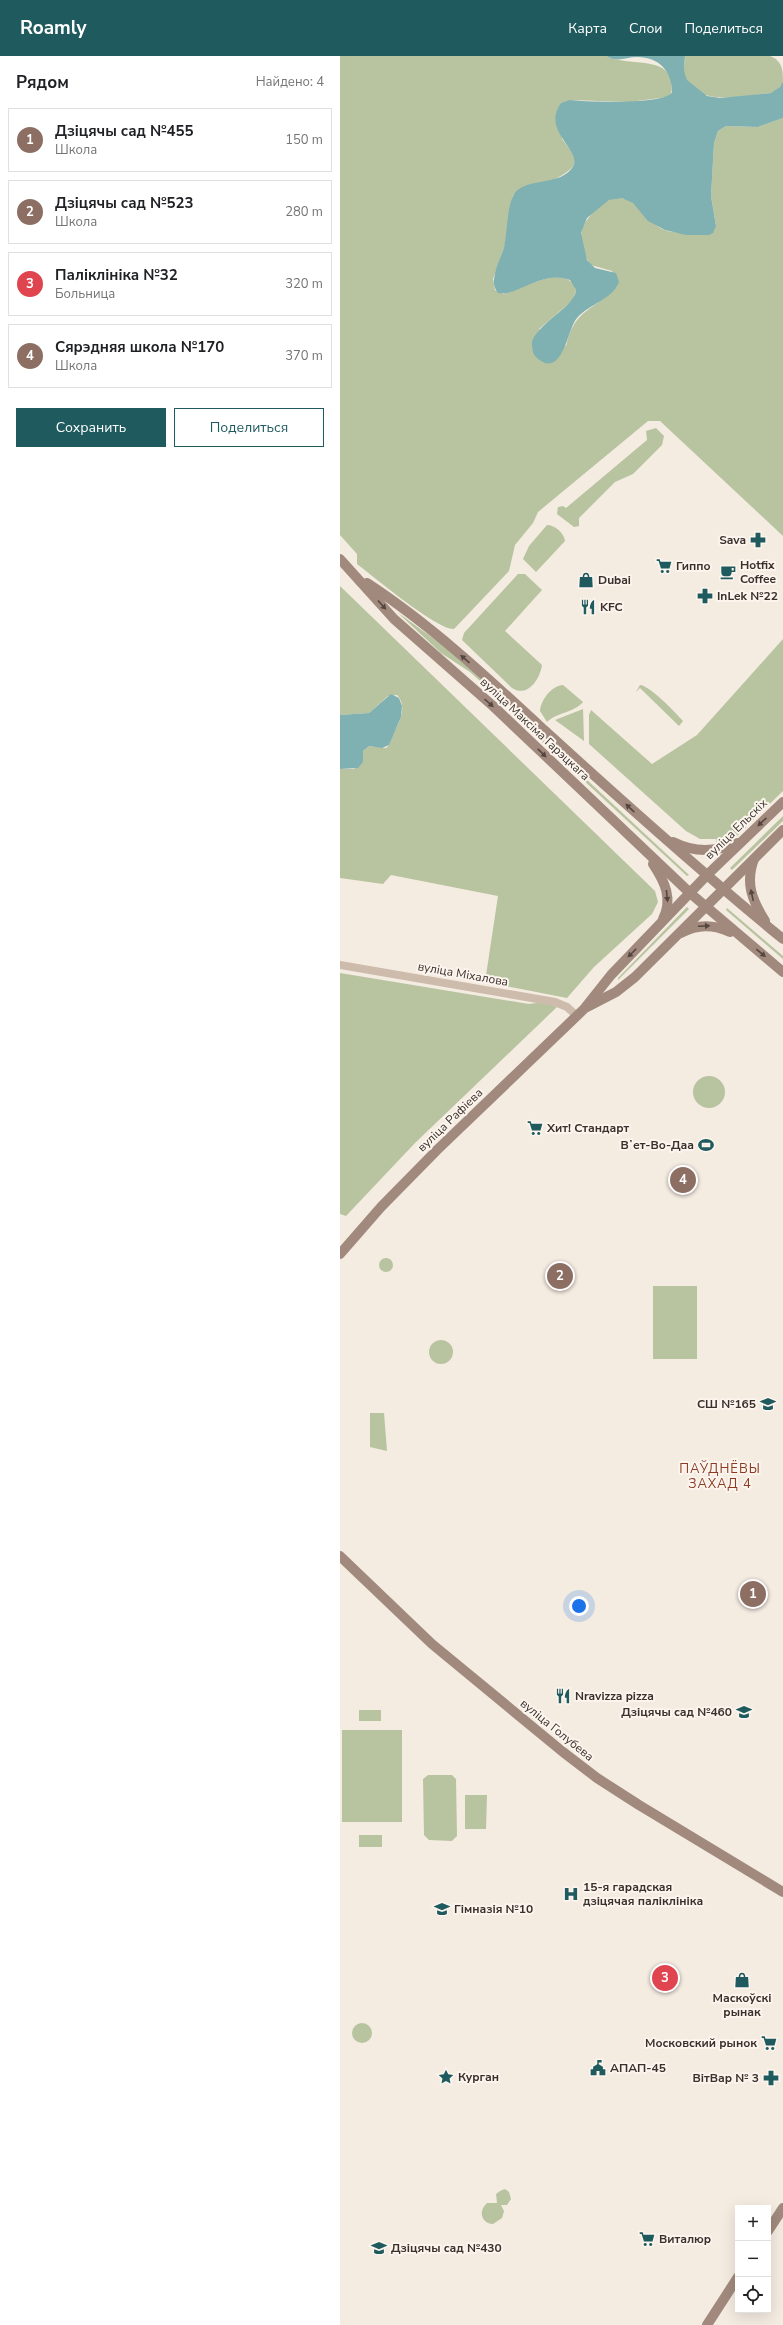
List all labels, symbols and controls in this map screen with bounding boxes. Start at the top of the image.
text: Roamly [20,15,87,41]
text: Карта [568,19,607,38]
text: Слои [629,19,663,38]
text: Поделиться [685,19,763,38]
text: Рядом [16,71,69,94]
text: Найдено: 4 [256,73,324,91]
text: Дзіцячы сад №455 [55,121,193,141]
text: 1 [26,131,34,149]
text: 150 m [285,131,323,149]
text: Школа [55,141,97,159]
text: Дзіцячы сад №523 [55,193,193,213]
text: 2 [26,203,34,221]
text: 280 m [285,203,323,221]
text: Школа [55,213,97,231]
text: Паліклініка №32 [55,265,178,285]
text: 3 [26,275,34,293]
text: 320 m [285,275,323,293]
text: Больница [55,285,115,303]
text: Сярэдняя школа №170 [55,337,224,357]
text: 4 [26,347,34,365]
text: 370 m [285,347,323,365]
text: Школа [55,357,97,375]
button: Сохранить [16,408,166,447]
button: Поделиться [174,408,324,447]
pharmacy icon: Sava [749,531,767,549]
place label: Sava [719,532,746,548]
supermarket icon: Гиппо [655,557,673,575]
place label: Hotfix Coffee [740,557,776,587]
place label: Гиппо [676,558,711,574]
cafe icon: Hotfix Coffee [719,563,737,581]
shop icon: Dubai [577,571,595,589]
place label: Dubai [598,572,631,588]
pharmacy icon: InLek №22 [696,587,714,605]
place label: InLek №22 [717,588,778,604]
restaurant icon: KFC [579,598,597,616]
place label: KFC [600,599,623,615]
one-way arrow [377,600,387,610]
one-way arrow [460,654,470,664]
street label: вуліца Максіма Гарэцкага [477,674,593,784]
one-way arrow [484,698,494,707]
one-way arrow [537,748,547,758]
street label: вуліца Ельскіх [701,795,771,863]
one-way arrow [625,803,635,813]
one-way arrow [757,817,767,827]
one-way arrow [748,888,754,901]
one-way arrow [664,889,670,902]
one-way arrow [698,923,710,930]
one-way arrow [627,948,637,958]
one-way arrow [755,949,766,957]
street label: вуліца Міхалова [416,958,510,990]
street label: вуліца Рафіева [414,1085,486,1155]
supermarket icon: Хит! Стандарт [526,1119,544,1137]
place label: Хит! Стандарт [546,1120,630,1136]
sports icon: Вʼет-Во-Даа [697,1136,715,1154]
place label: Вʼет-Во-Даа [621,1137,694,1153]
pin: 4 [670,1165,696,1195]
pin: 2 [547,1261,573,1291]
school or university icon: СШ №165 [759,1395,777,1413]
place label: СШ №165 [697,1396,756,1412]
district label: ПАЎДНЁВЫ ЗАХАД 4 [679,1459,761,1493]
pin: 1 [740,1579,766,1609]
your location [569,1596,589,1616]
restaurant icon: Nravizza pizza [554,1687,572,1705]
place label: Nravizza pizza [575,1688,654,1704]
street label: вуліца Голубева [517,1695,597,1765]
school or university icon: Дзіцячы сад №460 [735,1703,753,1721]
place label: Дзіцячы сад №460 [621,1704,732,1720]
place label: 15-я гарадская дзіцячая паліклініка [583,1879,703,1909]
hospital icon: 15-я гарадская дзіцячая паліклініка [562,1885,580,1903]
school or university icon: Гімназія №10 [433,1900,451,1918]
place label: Гімназія №10 [454,1901,533,1917]
pin: 3 [652,1963,678,1993]
shop icon: Маскоўскі рынак [733,1971,751,1989]
place label: Маскоўскі рынак [713,1990,771,2020]
supermarket icon: Московский рынок [760,2034,778,2052]
place label: Московский рынок [645,2035,757,2051]
public building icon: АПАП-45 [589,2059,607,2077]
place label: АПАП-45 [610,2060,666,2076]
place icon: Курган [437,2068,455,2086]
place label: Курган [458,2069,499,2085]
pharmacy icon: ВітВар № 3 [762,2069,780,2087]
place label: ВітВар № 3 [693,2070,759,2086]
map controls [735,2205,771,2313]
button: + [735,2205,771,2241]
supermarket icon: Виталюр [638,2230,656,2248]
place label: Виталюр [659,2231,711,2247]
school or university icon: Дзіцячы сад №430 [370,2239,388,2257]
place label: Дзіцячы сад №430 [391,2240,502,2256]
button: − [735,2241,771,2277]
button: locate [735,2277,771,2313]

